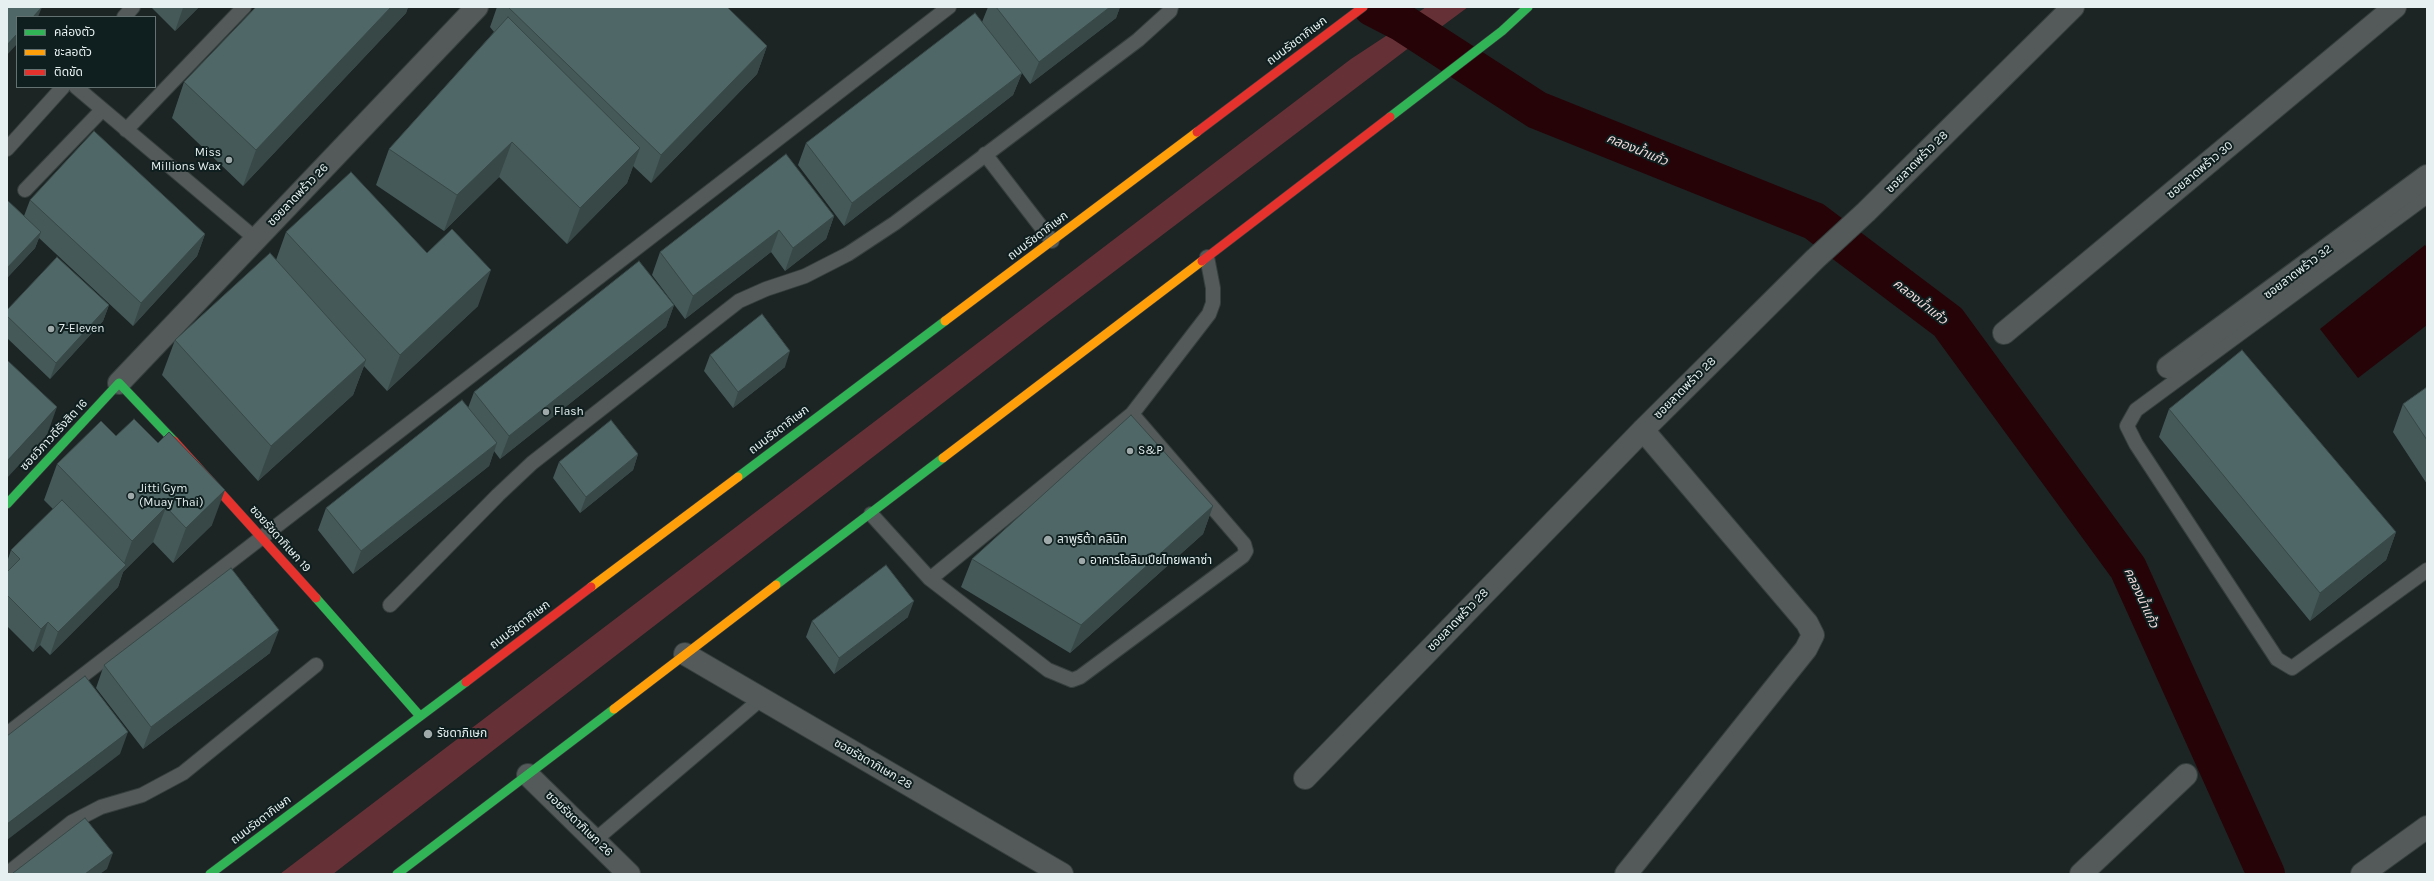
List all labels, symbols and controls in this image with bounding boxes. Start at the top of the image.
street label: ถนนรัชดาภิเษก [1264,14,1330,68]
legend [16,16,156,88]
text: คล่องตัว [54,25,95,39]
text: ชะลอตัว [54,45,92,59]
text: ติดขัด [54,65,83,79]
street label: ซอยลาดพร้าว 28 [1883,128,1951,196]
water label: คลองน้ำแก้ว [1604,131,1670,169]
street label: ซอยลาดพร้าว 30 [2164,138,2236,202]
place label: Miss Millions Wax [151,146,221,174]
marker: Miss Millions Wax [224,155,234,165]
street label: ซอยลาดพร้าว 26 [265,161,331,229]
street label: ถนนรัชดาภิเษก [1005,209,1071,263]
street label: ซอยลาดพร้าว 32 [2261,242,2335,302]
water label: คลองน้ำแก้ว [1890,276,1950,328]
place label: 7-Eleven [59,322,105,336]
marker: 7-Eleven [46,324,56,334]
street label: ซอยลาดพร้าว 28 [1651,354,1719,422]
street label: ซอยวิภาวดีรังสิต 16 [17,396,91,474]
street label: ถนนรัชดาภิเษก [746,403,812,457]
place label: Flash [554,405,584,419]
marker: Flash [541,407,551,417]
place label: S&P [1138,444,1163,458]
marker: S&P [1125,446,1135,456]
place label: Jitti Gym (Muay Thai) [139,482,203,510]
marker: Jitti Gym (Muay Thai) [126,491,136,501]
street label: ซอยรัชดาภิเษก 19 [246,503,314,575]
place label: ลาพูริต้า คลินิก [1057,533,1127,547]
marker: ลาพูริต้า คลินิก [1042,534,1054,546]
place label: อาคารโอลิมเปียไทยพลาซ่า [1090,554,1212,568]
marker: อาคารโอลิมเปียไทยพลาซ่า [1077,556,1087,566]
water label: คลองน้ำแก้ว [2120,565,2162,631]
street label: ซอยลาดพร้าว 28 [1424,586,1492,654]
street label: ถนนรัชดาภิเษก [487,598,553,652]
place label: รัชดาภิเษก [437,727,487,741]
marker: รัชดาภิเษก [422,728,434,740]
street label: ซอยรัชดาภิเษก 28 [831,736,915,792]
street label: ซอยรัชดาภิเษก 26 [542,788,616,860]
street label: ถนนรัชดาภิเษก [228,793,294,847]

